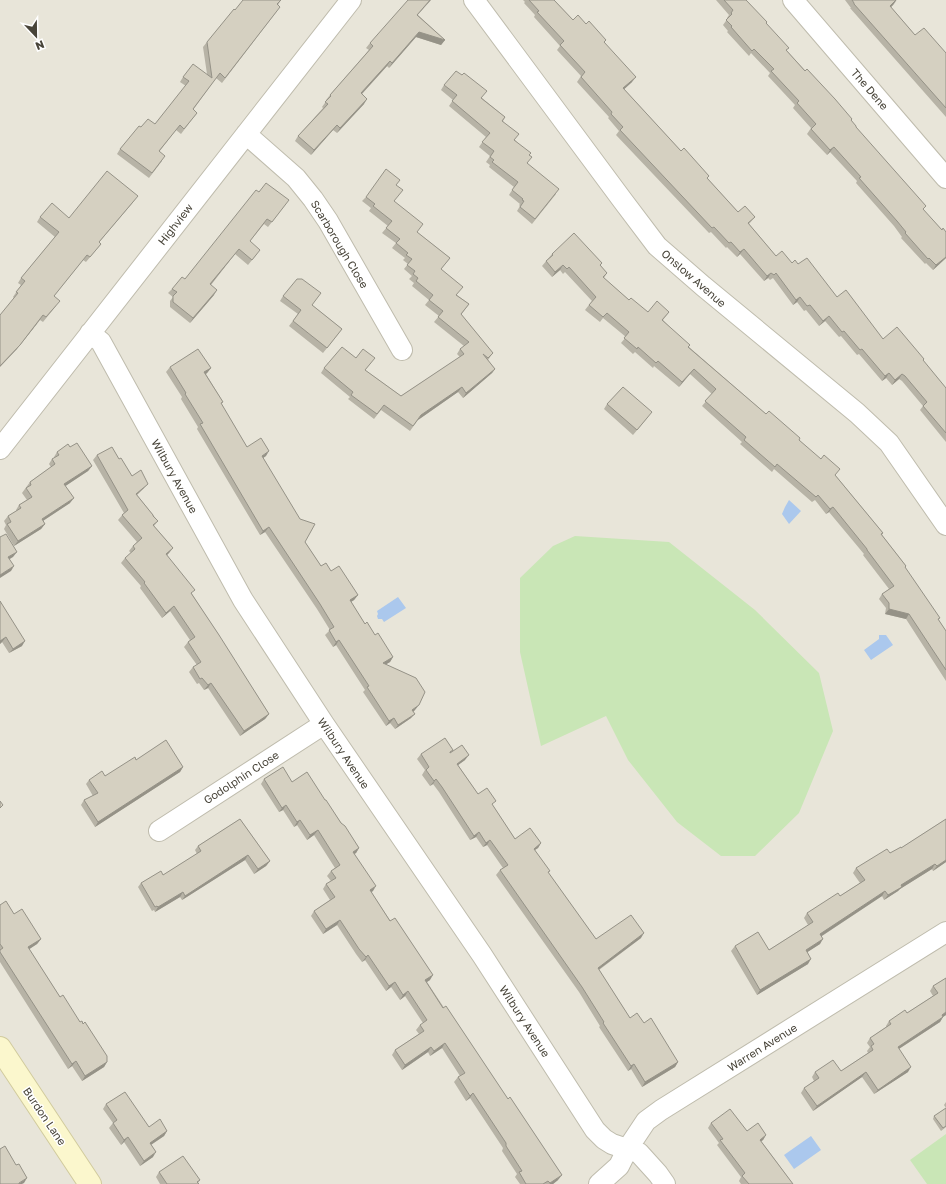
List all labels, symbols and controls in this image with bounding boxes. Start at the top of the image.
north arrow [16,16,56,56]
text: N [34,38,46,53]
street label: The Dene [849,66,891,112]
street label: Scarborough Close [309,198,371,290]
street label: Highview [155,201,195,247]
street label: Onslow Avenue [659,246,729,310]
street label: Wilbury Avenue [149,437,201,515]
street label: Wilbury Avenue [315,715,373,791]
street label: Godolphin Close [201,748,281,806]
street label: Wilbury Avenue [497,983,553,1059]
street label: Warren Avenue [725,1020,799,1074]
street label: Burdon Lane [21,1085,69,1147]

